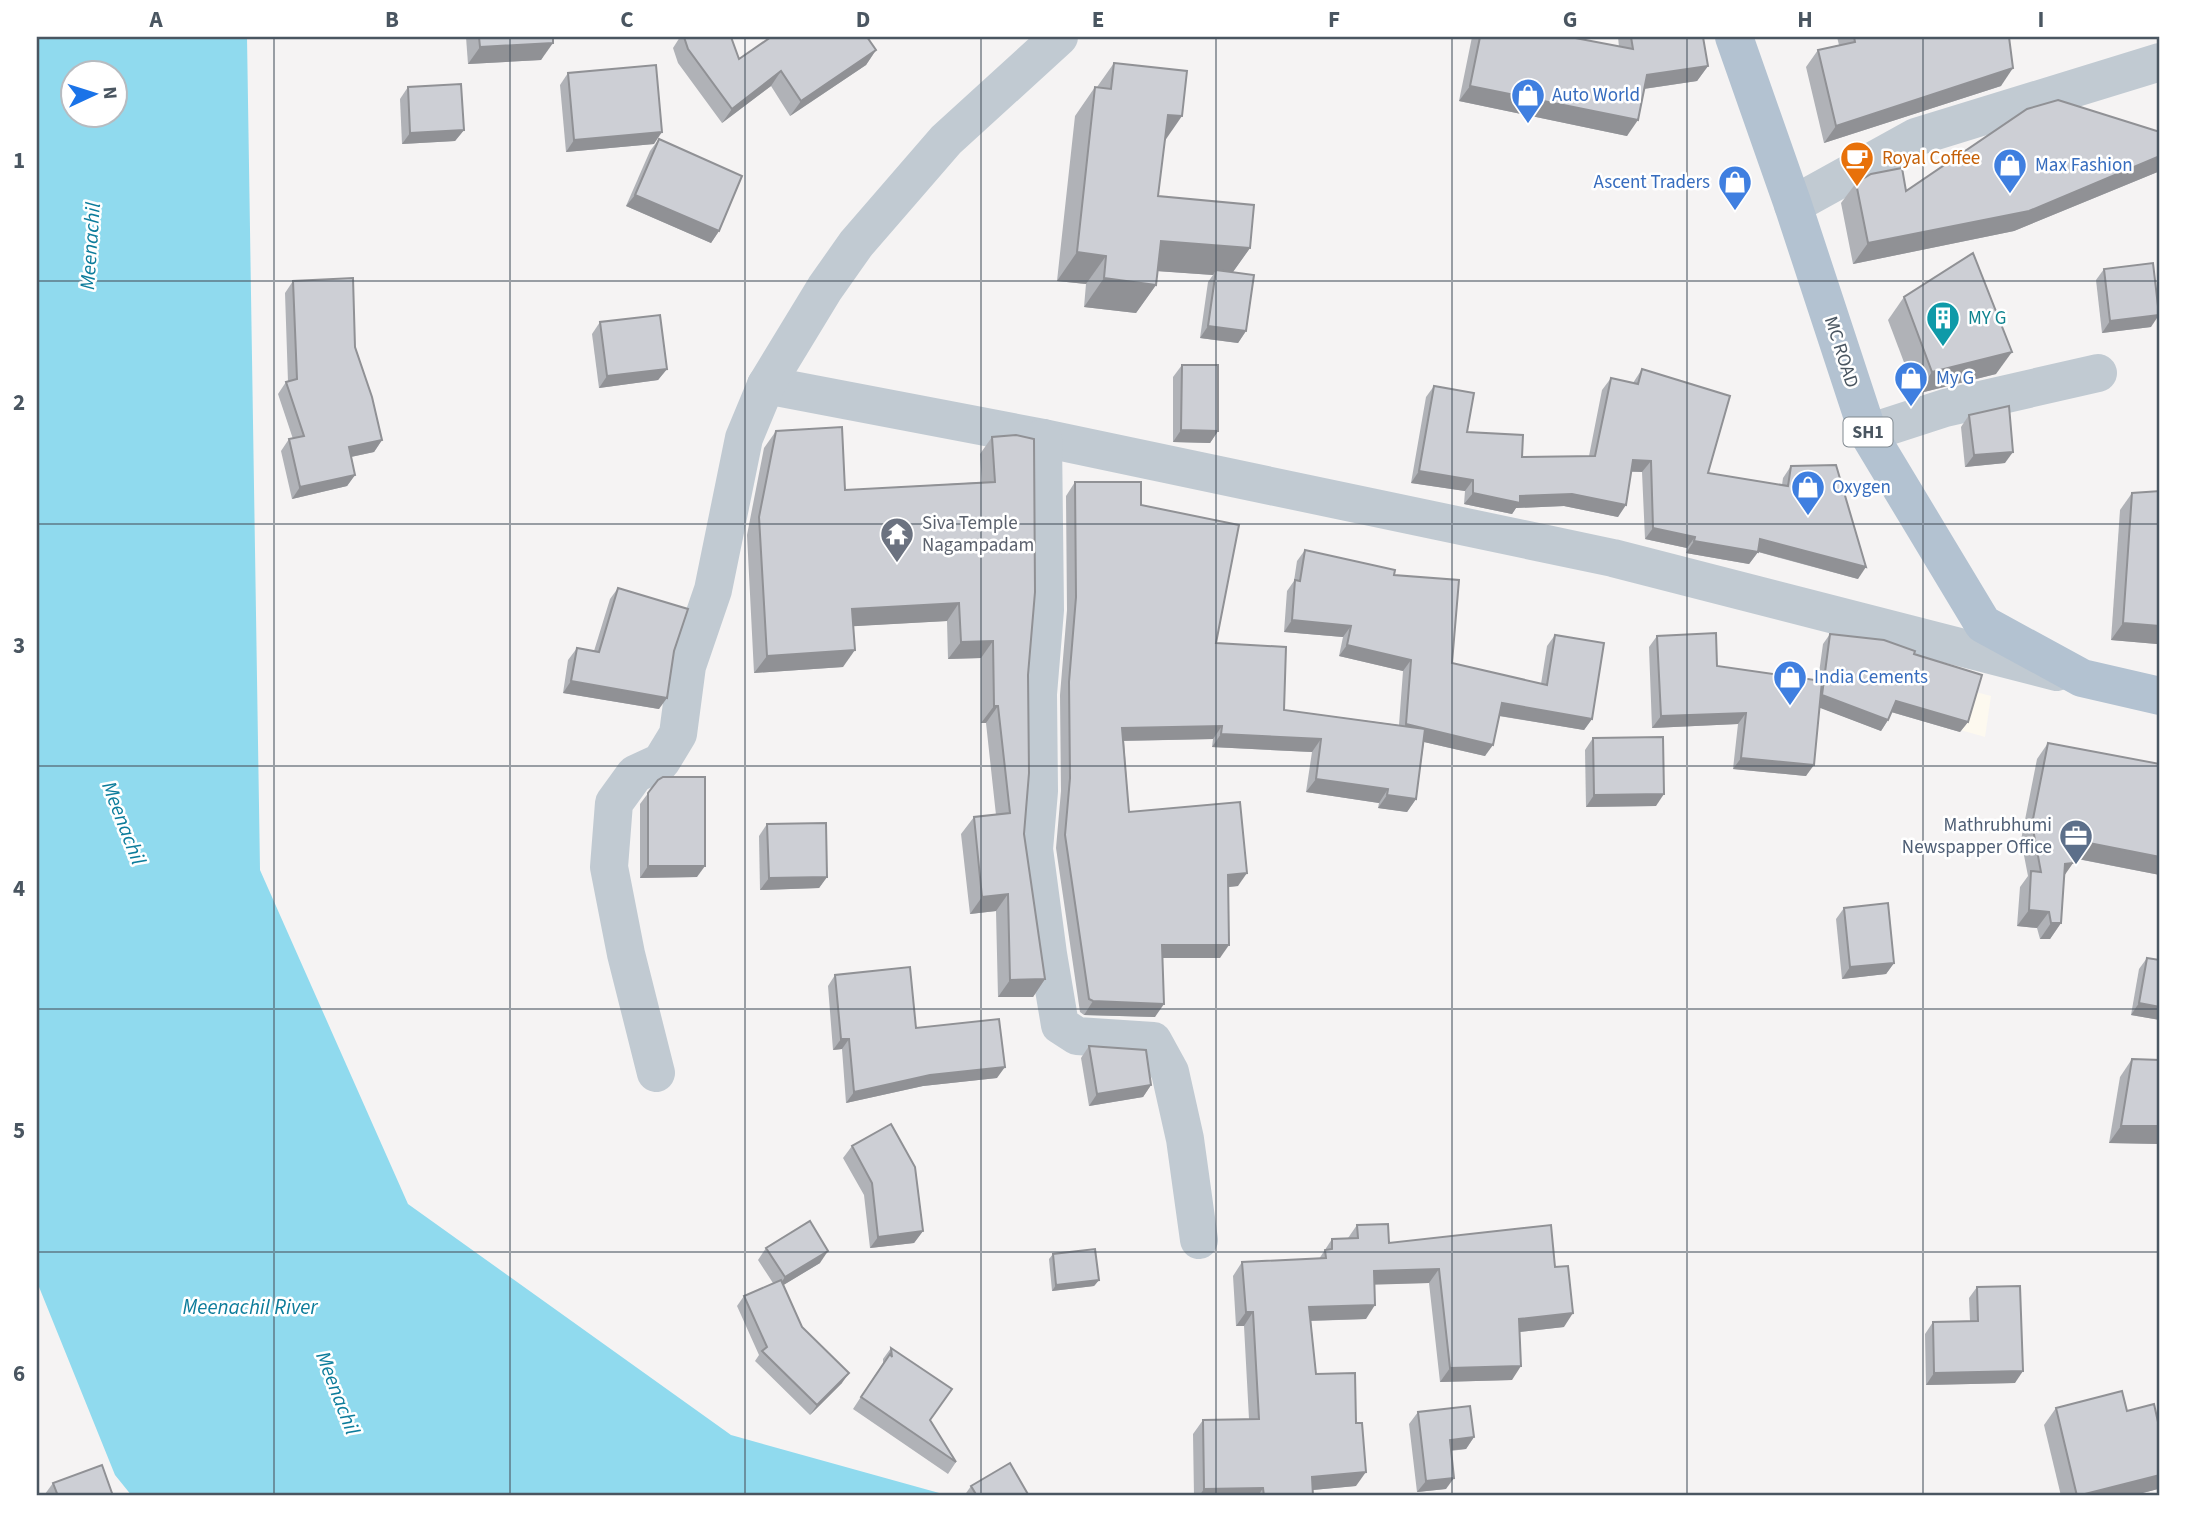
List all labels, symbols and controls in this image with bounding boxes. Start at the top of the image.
text: A [148,3,163,36]
text: B [385,3,399,36]
text: C [620,3,634,36]
text: D [856,3,870,36]
text: E [1092,3,1104,36]
text: F [1328,3,1340,36]
text: G [1563,3,1577,36]
text: H [1797,3,1813,36]
text: I [2038,3,2044,36]
north arrow [60,60,130,130]
shop icon: Auto World [1509,76,1547,125]
place label: Auto World [1552,82,1640,109]
text: N [96,86,123,100]
cafe icon: Royal Coffee [1838,139,1876,188]
text: 1 [13,144,25,177]
place label: Royal Coffee [1882,145,1980,172]
shop icon: Max Fashion [1991,146,2029,195]
place label: Max Fashion [2035,152,2133,179]
shop icon: Ascent Traders [1716,163,1754,212]
place label: Ascent Traders [1594,169,1710,196]
water label: Meenachil [72,201,108,291]
building icon: MY G [1924,299,1962,348]
place label: MY G [1968,305,2006,332]
street label: MC ROAD [1817,313,1865,391]
shop icon: My G [1892,359,1930,408]
place label: My G [1936,365,1974,392]
text: 2 [13,386,25,419]
road number: SH1 [1843,418,1892,446]
shop icon: Oxygen [1789,468,1827,517]
place label: Oxygen [1832,474,1891,501]
place label: Siva Temple Nagampadam [922,510,1034,559]
temple icon: Siva Temple Nagampadam [878,515,916,564]
text: 3 [13,629,25,662]
shop icon: India Cements [1771,658,1809,707]
place label: India Cements [1814,664,1928,691]
water label: Meenachil [94,777,154,870]
place label: Mathrubhumi Newspapper Office [1902,812,2052,861]
office icon: Mathrubhumi Newspapper Office [2057,817,2095,866]
text: 4 [13,872,25,905]
text: 5 [13,1114,25,1147]
water label: Meenachil River [183,1292,318,1322]
water label: Meenachil [308,1347,368,1440]
text: 6 [13,1357,25,1390]

